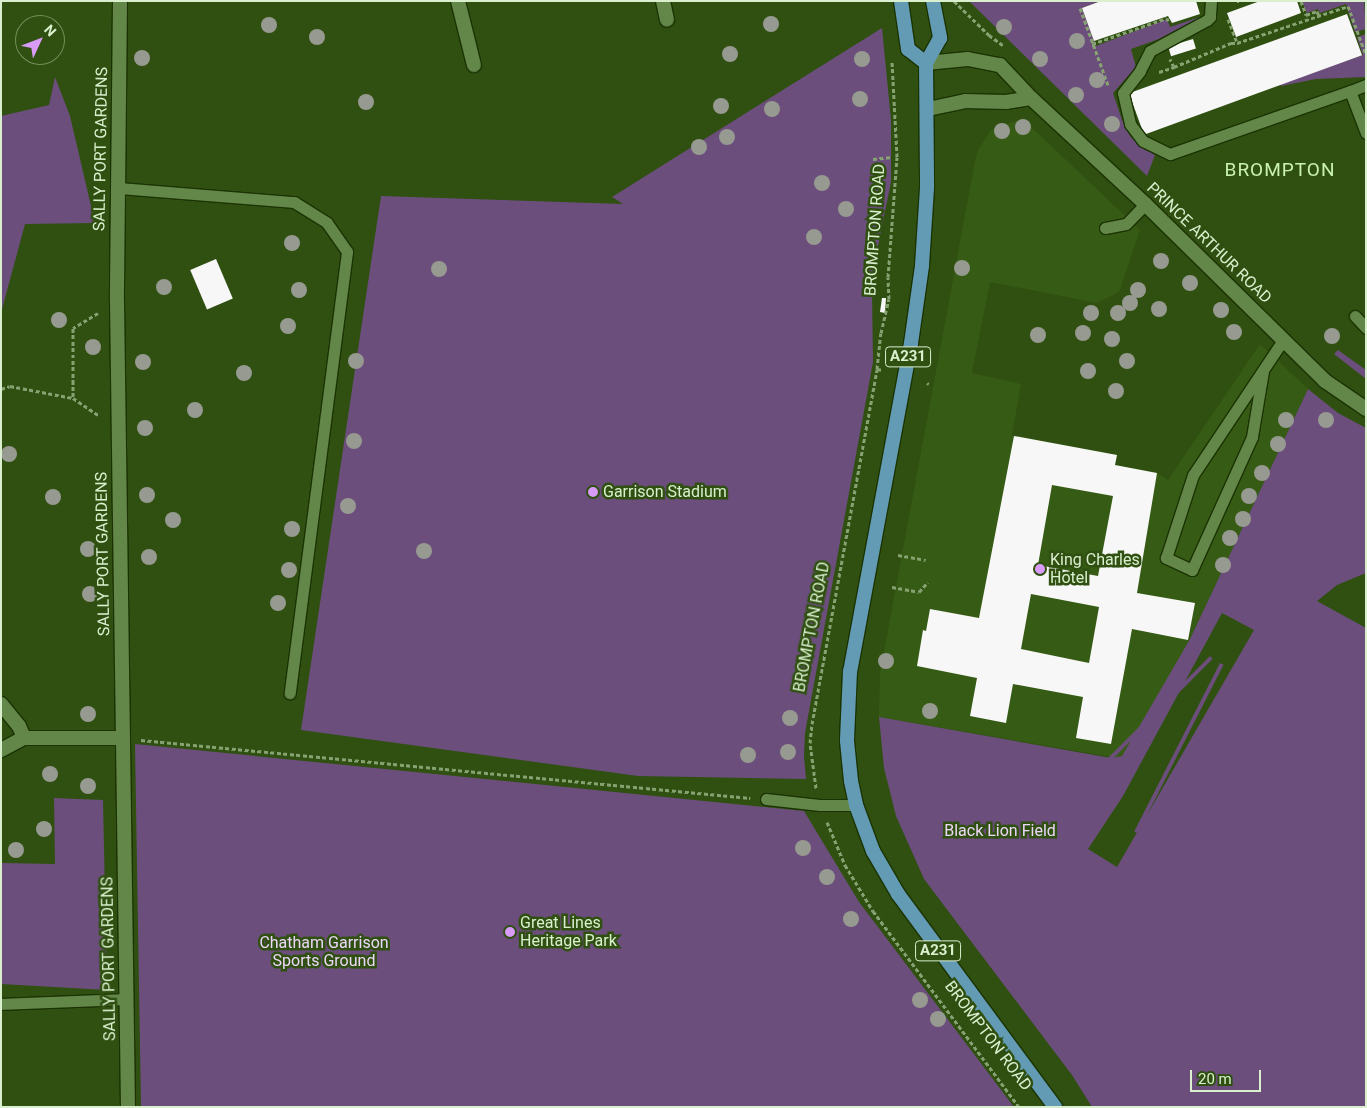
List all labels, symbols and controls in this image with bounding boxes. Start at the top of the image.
north arrow [15,15,65,65]
text: N [41,21,59,40]
street label: SALLY PORT GARDENS [90,67,112,231]
district label: BROMPTON [1224,159,1336,181]
street label: BROMPTON ROAD [861,163,889,297]
street label: PRINCE ARTHUR ROAD [1143,179,1275,307]
road number: A231 [884,344,932,370]
street label: SALLY PORT GARDENS [92,472,114,636]
place label: Garrison Stadium [603,482,727,502]
marker: Garrison Stadium [587,486,599,498]
place label: King Charles Hotel [1050,550,1140,588]
street label: BROMPTON ROAD [790,560,834,694]
marker: King Charles Hotel [1034,563,1046,575]
park label: Black Lion Field [944,821,1056,841]
street label: SALLY PORT GARDENS [98,877,120,1041]
place label: Great Lines Heritage Park [520,913,617,951]
marker: Great Lines Heritage Park [504,926,516,938]
park label: Chatham Garrison Sports Ground [259,933,389,971]
road number: A231 [914,938,962,964]
street label: BROMPTON ROAD [941,977,1035,1095]
scale bar [1192,1060,1263,1092]
text: 20 m [1198,1070,1232,1088]

